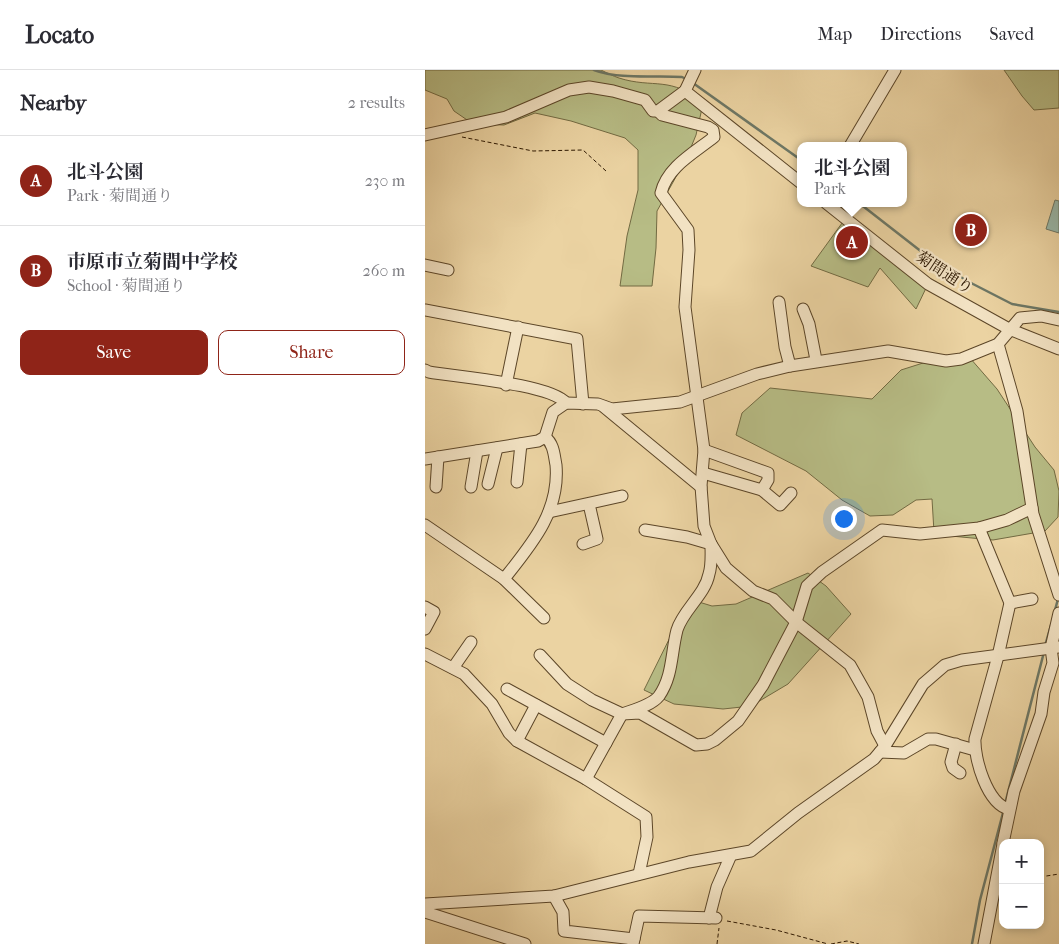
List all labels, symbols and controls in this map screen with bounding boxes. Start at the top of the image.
text: Locato [25,21,94,49]
text: Map [818,24,852,45]
text: Directions [880,24,961,45]
text: Saved [989,24,1034,45]
text: Nearby [20,91,86,115]
text: 2 results [348,93,405,112]
popup [797,142,907,207]
text: 北斗公園 [814,157,890,179]
text: 北斗公園 [67,161,143,183]
text: A [31,171,41,190]
text: 230 m [365,171,405,190]
text: Park [814,179,846,198]
text: Park · 菊間通り [67,186,173,205]
pin: B [955,211,987,249]
pin: A [836,223,868,261]
street label: 菊間通り [913,247,977,298]
text: 市原市立菊間中学校 [67,251,238,273]
text: B [31,261,41,280]
text: 260 m [363,261,405,280]
text: School · 菊間通り [67,276,186,295]
button: Save [20,330,208,375]
button: Share [218,330,405,375]
your location [831,506,857,532]
map controls [999,839,1044,929]
button: + [999,839,1044,884]
button: − [999,884,1044,929]

